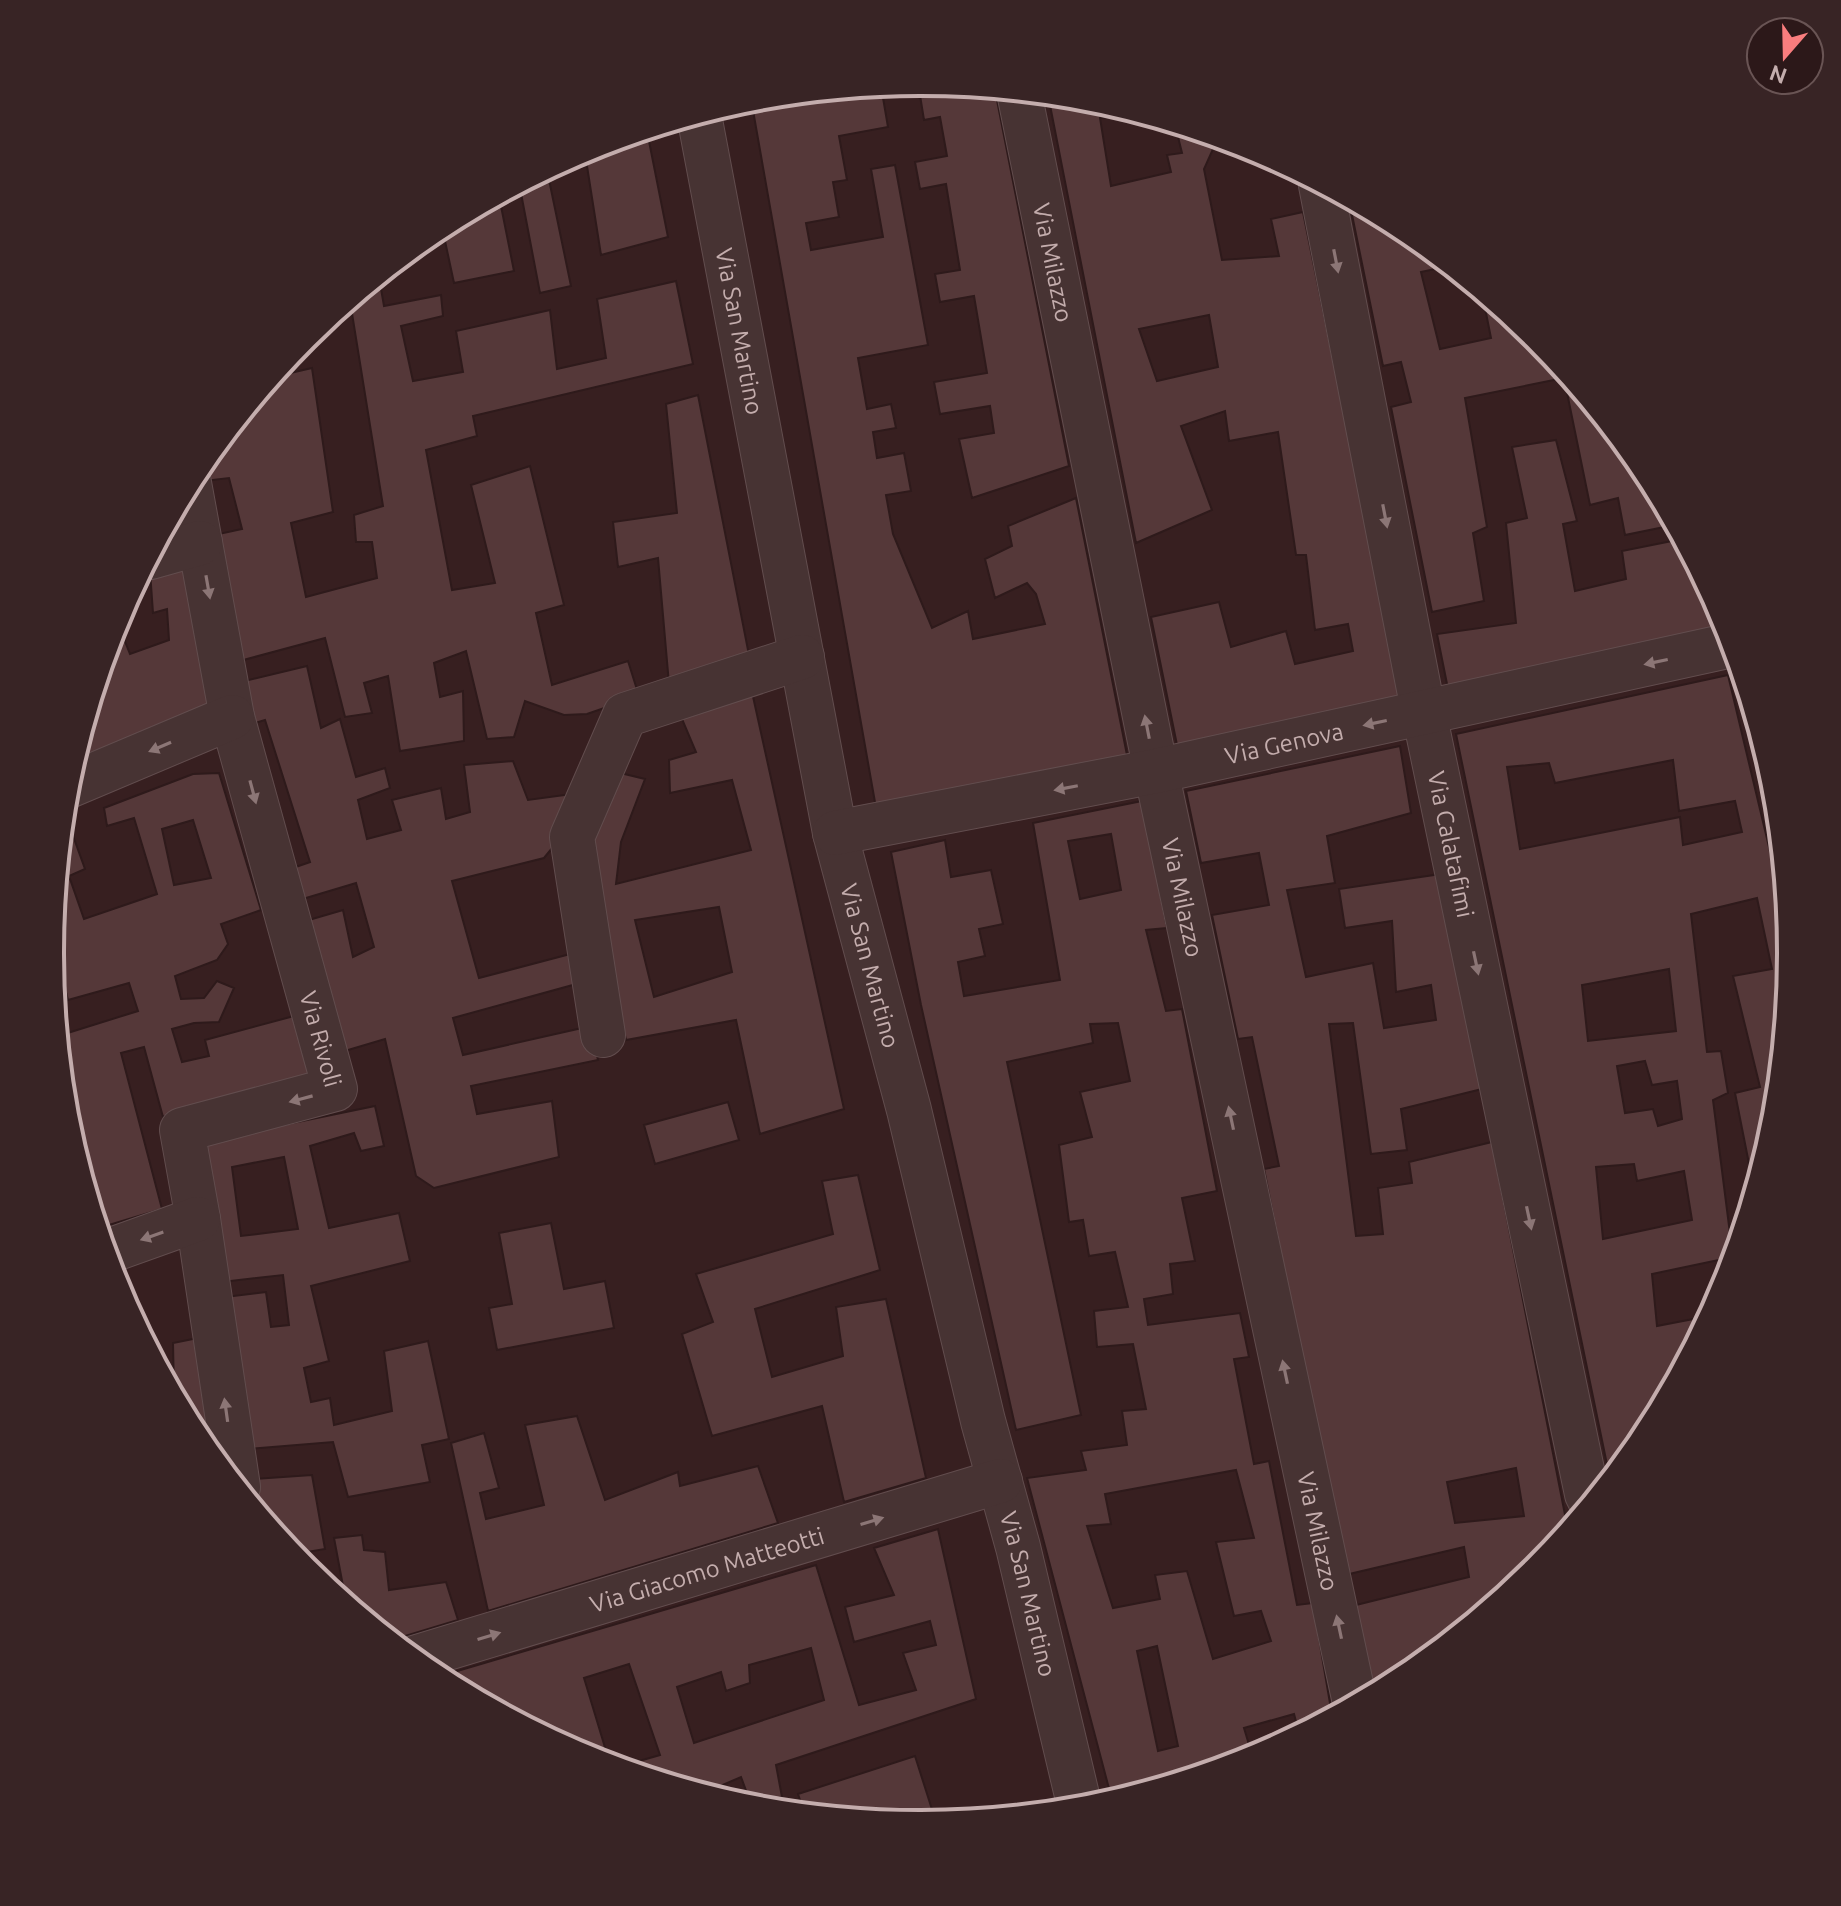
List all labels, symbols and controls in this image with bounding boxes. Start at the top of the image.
north arrow [1745,16,1825,96]
text: N [1766,61,1790,90]
street label: Via Milazzo [1028,201,1079,325]
street label: Via San Martino [711,246,769,417]
one-way arrow [1330,249,1342,274]
one-way arrow [1380,504,1392,529]
one-way arrow [203,575,215,600]
one-way arrow [1644,656,1669,669]
one-way arrow [1141,714,1153,739]
street label: Via Genova [1222,717,1346,769]
one-way arrow [1362,717,1387,730]
one-way arrow [148,741,172,754]
street label: Via Calatafimi [1423,769,1480,920]
one-way arrow [247,781,260,805]
one-way arrow [1053,782,1078,795]
street label: Via Milazzo [1157,835,1209,959]
street label: Via San Martino [836,880,905,1051]
one-way arrow [1470,951,1483,976]
street label: Via Rivoli [295,988,347,1090]
one-way arrow [289,1093,314,1105]
one-way arrow [1224,1105,1236,1130]
one-way arrow [1523,1205,1536,1230]
one-way arrow [140,1230,164,1242]
one-way arrow [1278,1360,1291,1385]
one-way arrow [219,1397,232,1422]
street label: Via Milazzo [1292,1469,1344,1593]
street label: Via San Martino [995,1508,1062,1679]
one-way arrow [861,1514,885,1527]
street label: Via Giacomo Matteotti [587,1521,827,1618]
one-way arrow [1332,1614,1345,1639]
one-way arrow [477,1629,501,1642]

